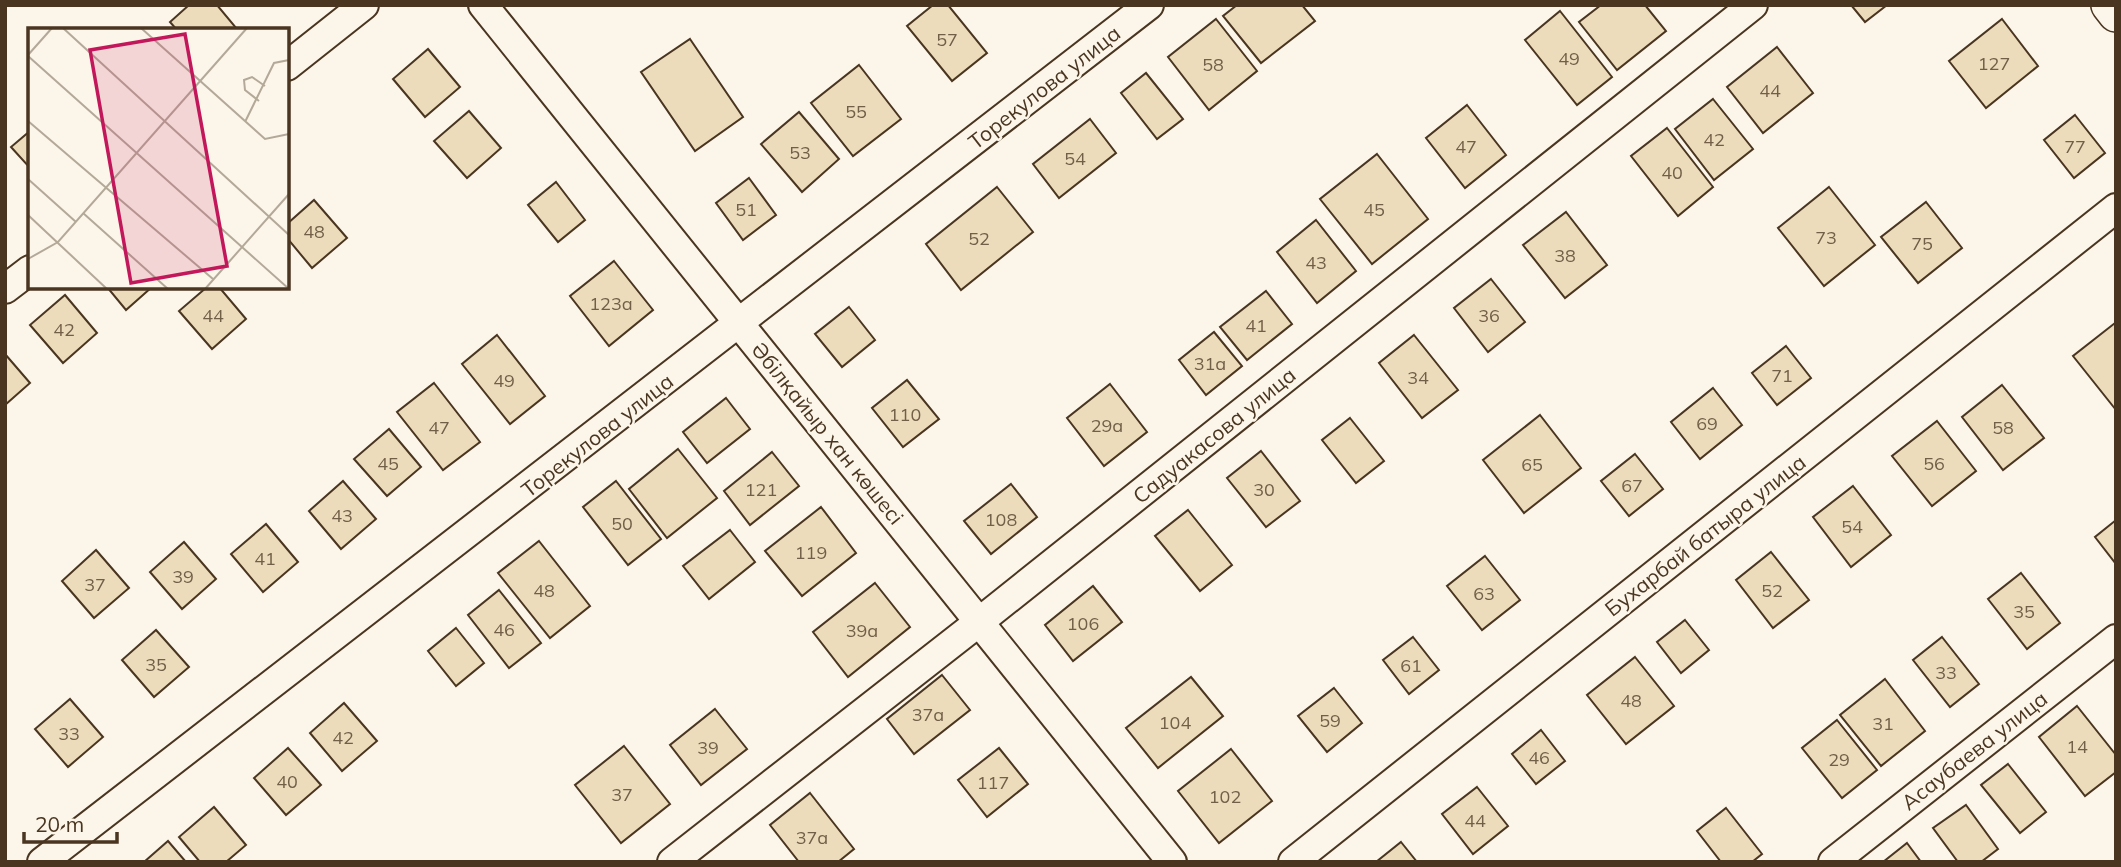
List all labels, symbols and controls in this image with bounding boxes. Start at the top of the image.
street label: Торекулова улица [963,20,1125,154]
inset map [28,28,289,289]
house number: 57 [936,28,958,51]
house number: 49 [1558,47,1580,70]
house number: 127 [1978,52,2010,75]
house number: 58 [1202,53,1224,76]
house number: 44 [1759,79,1781,102]
house number: 55 [845,100,867,123]
house number: 42 [1703,128,1725,151]
house number: 47 [1455,135,1477,158]
house number: 77 [2064,135,2086,158]
house number: 53 [789,141,811,164]
house number: 54 [1064,147,1086,170]
house number: 40 [1661,161,1683,184]
house number: 51 [735,198,757,221]
house number: 45 [1363,198,1385,221]
house number: 48 [303,220,325,243]
house number: 73 [1815,226,1837,249]
house number: 52 [968,227,990,250]
house number: 75 [1911,232,1933,255]
house number: 38 [1554,244,1576,267]
house number: 43 [1305,251,1327,274]
house number: 123а [589,292,633,315]
house number: 44 [202,304,224,327]
house number: 36 [1478,304,1500,327]
house number: 41 [1245,314,1267,337]
house number: 42 [53,318,75,341]
street label: Әбілқайыр хан көшесі [746,337,910,529]
house number: 31а [1194,352,1226,375]
street label: Садуакасова улица [1127,361,1301,509]
house number: 71 [1771,364,1793,387]
house number: 34 [1407,366,1429,389]
street label: Торекулова улица [516,368,678,502]
house number: 49 [493,369,515,392]
house number: 110 [889,403,921,426]
house number: 69 [1696,412,1718,435]
house number: 29а [1091,414,1123,437]
house number: 47 [428,416,450,439]
house number: 58 [1992,416,2014,439]
street label: Бухарбай батыра улица [1599,448,1811,622]
house number: 45 [377,452,399,475]
house number: 56 [1923,452,1945,475]
house number: 65 [1521,453,1543,476]
house number: 67 [1621,474,1643,497]
house number: 121 [745,478,777,501]
house number: 30 [1253,478,1275,501]
house number: 43 [331,504,353,527]
house number: 108 [985,508,1017,531]
house number: 50 [611,512,633,535]
house number: 54 [1841,515,1863,538]
house number: 119 [795,541,827,564]
house number: 41 [254,547,276,570]
house number: 39 [172,565,194,588]
house number: 37 [84,573,106,596]
house number: 48 [533,579,555,602]
house number: 52 [1761,579,1783,602]
house number: 63 [1473,582,1495,605]
house number: 35 [2013,600,2035,623]
house number: 106 [1067,612,1099,635]
house number: 46 [493,618,515,641]
house number: 39а [846,619,878,642]
house number: 35 [145,653,167,676]
house number: 61 [1400,654,1422,677]
house number: 33 [1935,661,1957,684]
street label: Асаубаева улица [1896,685,2052,815]
house number: 48 [1620,689,1642,712]
house number: 37а [912,703,944,726]
house number: 59 [1319,709,1341,732]
house number: 104 [1159,711,1191,734]
house number: 31 [1872,712,1894,735]
house number: 33 [58,722,80,745]
house number: 42 [332,726,354,749]
house number: 14 [2066,735,2088,758]
house number: 39 [697,736,719,759]
house number: 46 [1528,746,1550,769]
house number: 29 [1828,748,1850,771]
house number: 40 [276,770,298,793]
house number: 117 [977,771,1009,794]
house number: 37 [611,783,633,806]
house number: 102 [1209,785,1241,808]
scale bar [24,800,117,844]
house number: 44 [1464,809,1486,832]
text: 20 m [35,811,84,837]
house number: 37а [796,826,828,849]

